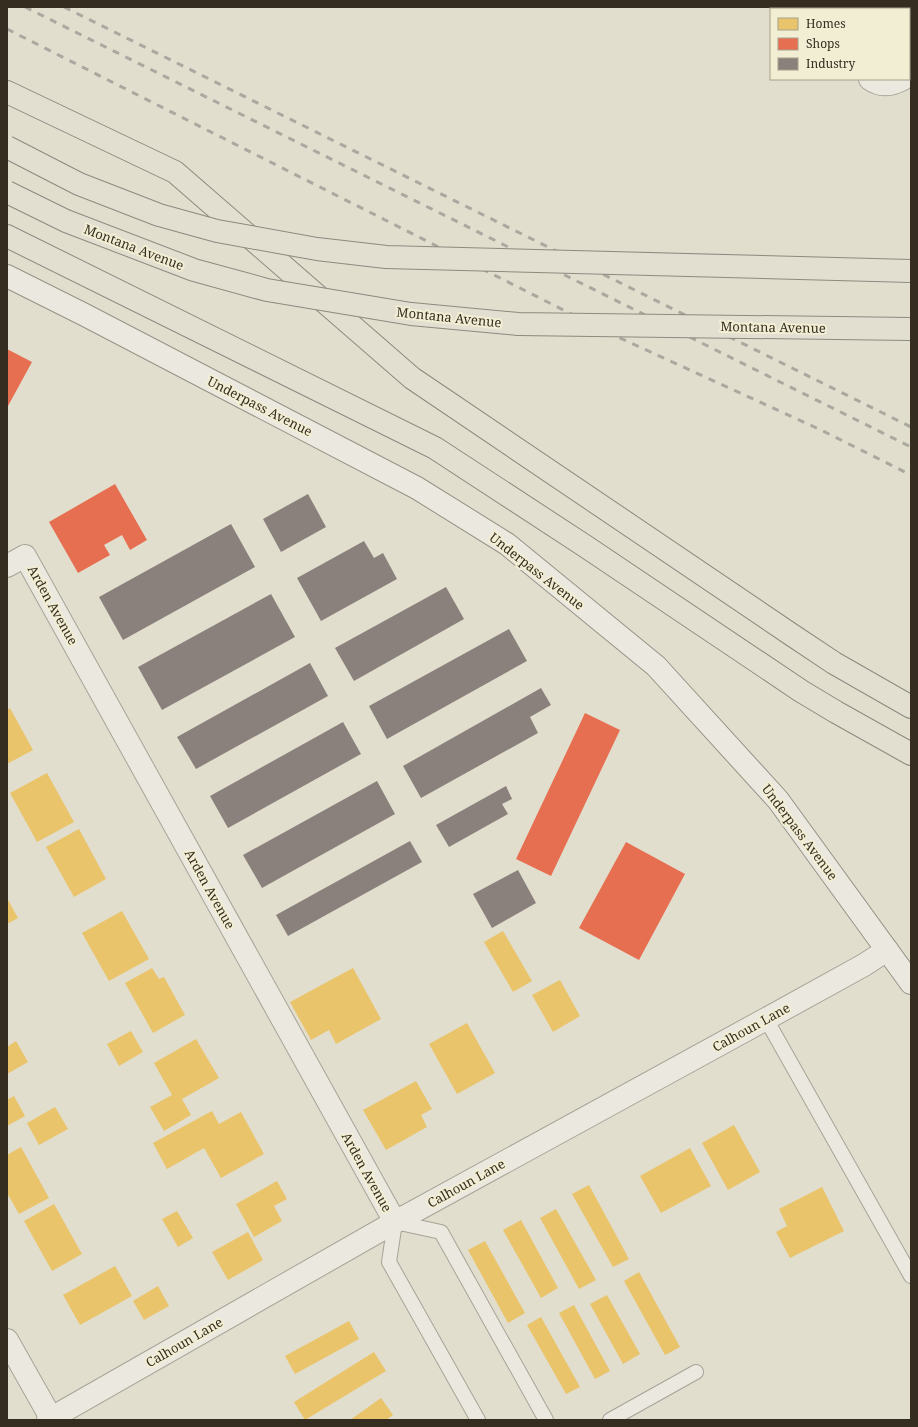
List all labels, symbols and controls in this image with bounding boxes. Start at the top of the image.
legend [770,8,910,80]
text: Homes [806,15,846,32]
text: Shops [806,35,840,52]
text: Industry [806,55,855,72]
street label: Montana Avenue [82,220,187,274]
street label: Montana Avenue [396,303,502,331]
street label: Montana Avenue [720,317,826,337]
street label: Underpass Avenue [204,372,316,440]
street label: Underpass Avenue [486,528,588,614]
street label: Arden Avenue [24,562,82,648]
street label: Underpass Avenue [758,780,842,884]
street label: Arden Avenue [181,846,239,932]
street label: Calhoun Lane [709,998,793,1056]
street label: Arden Avenue [338,1129,396,1215]
street label: Calhoun Lane [424,1154,508,1212]
street label: Calhoun Lane [142,1313,226,1371]

